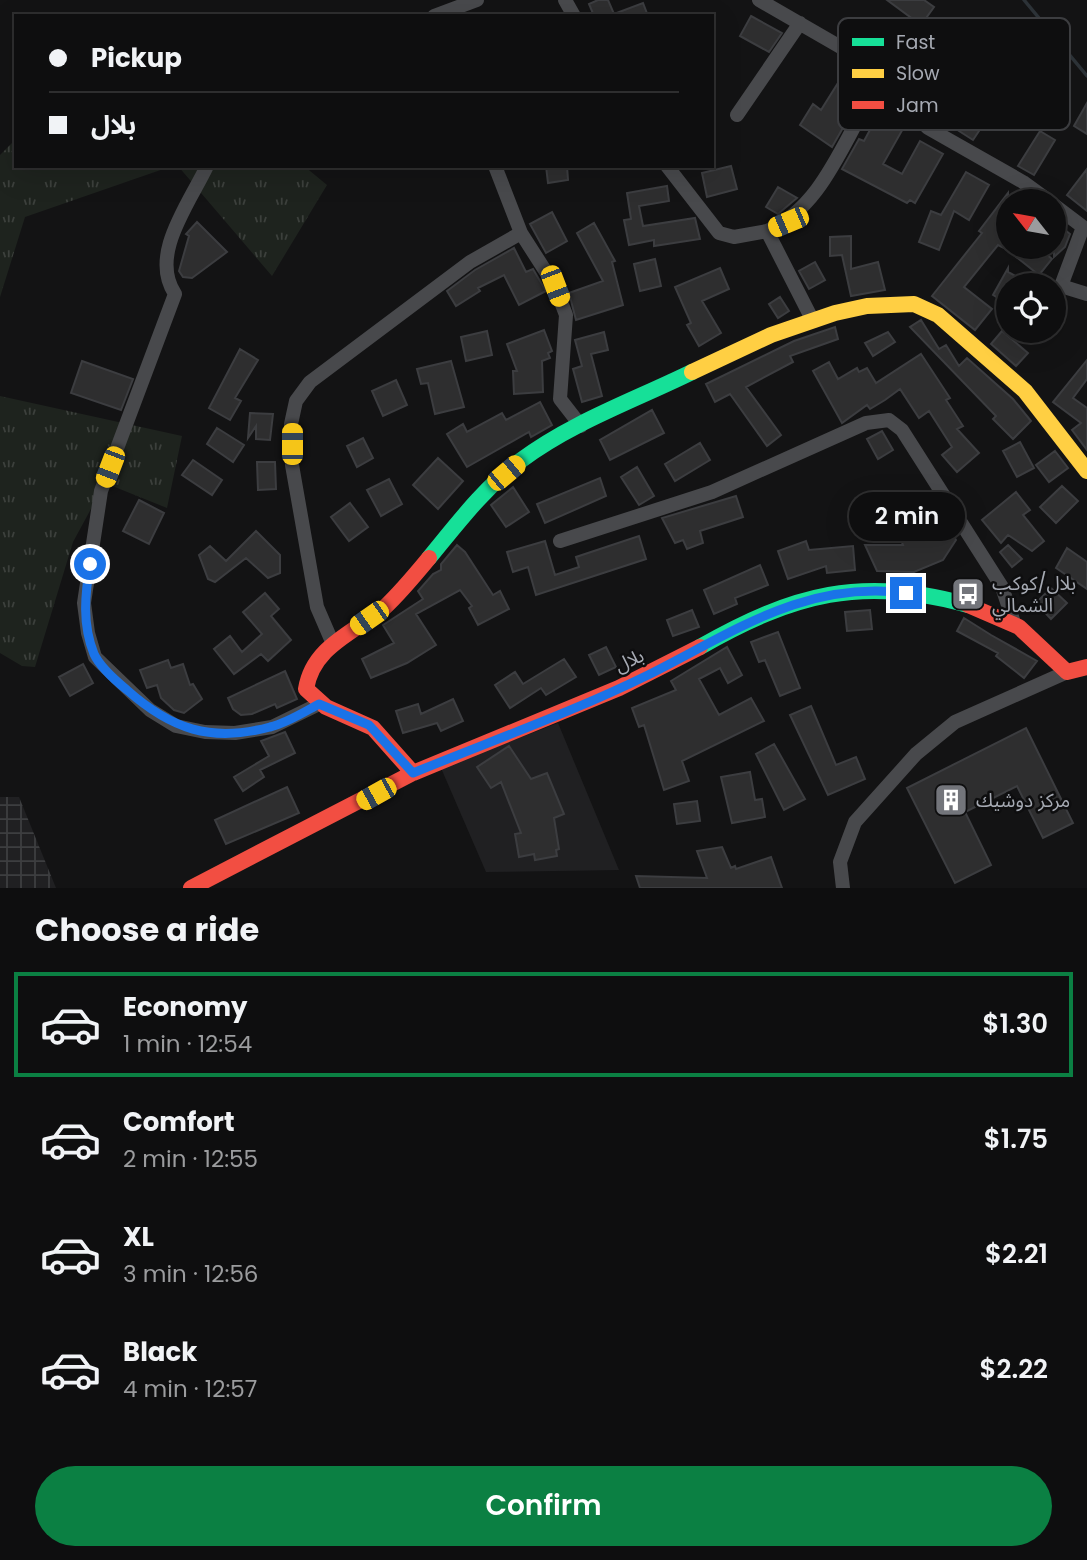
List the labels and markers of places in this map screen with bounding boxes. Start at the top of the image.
place label: بلال/كوكب الشمالي [992,570,1076,620]
bus stop icon: بلال/كوكب الشمالي [949,575,987,613]
building icon: مركز دوشيك [932,781,970,819]
place label: مركز دوشيك [976,787,1070,814]

